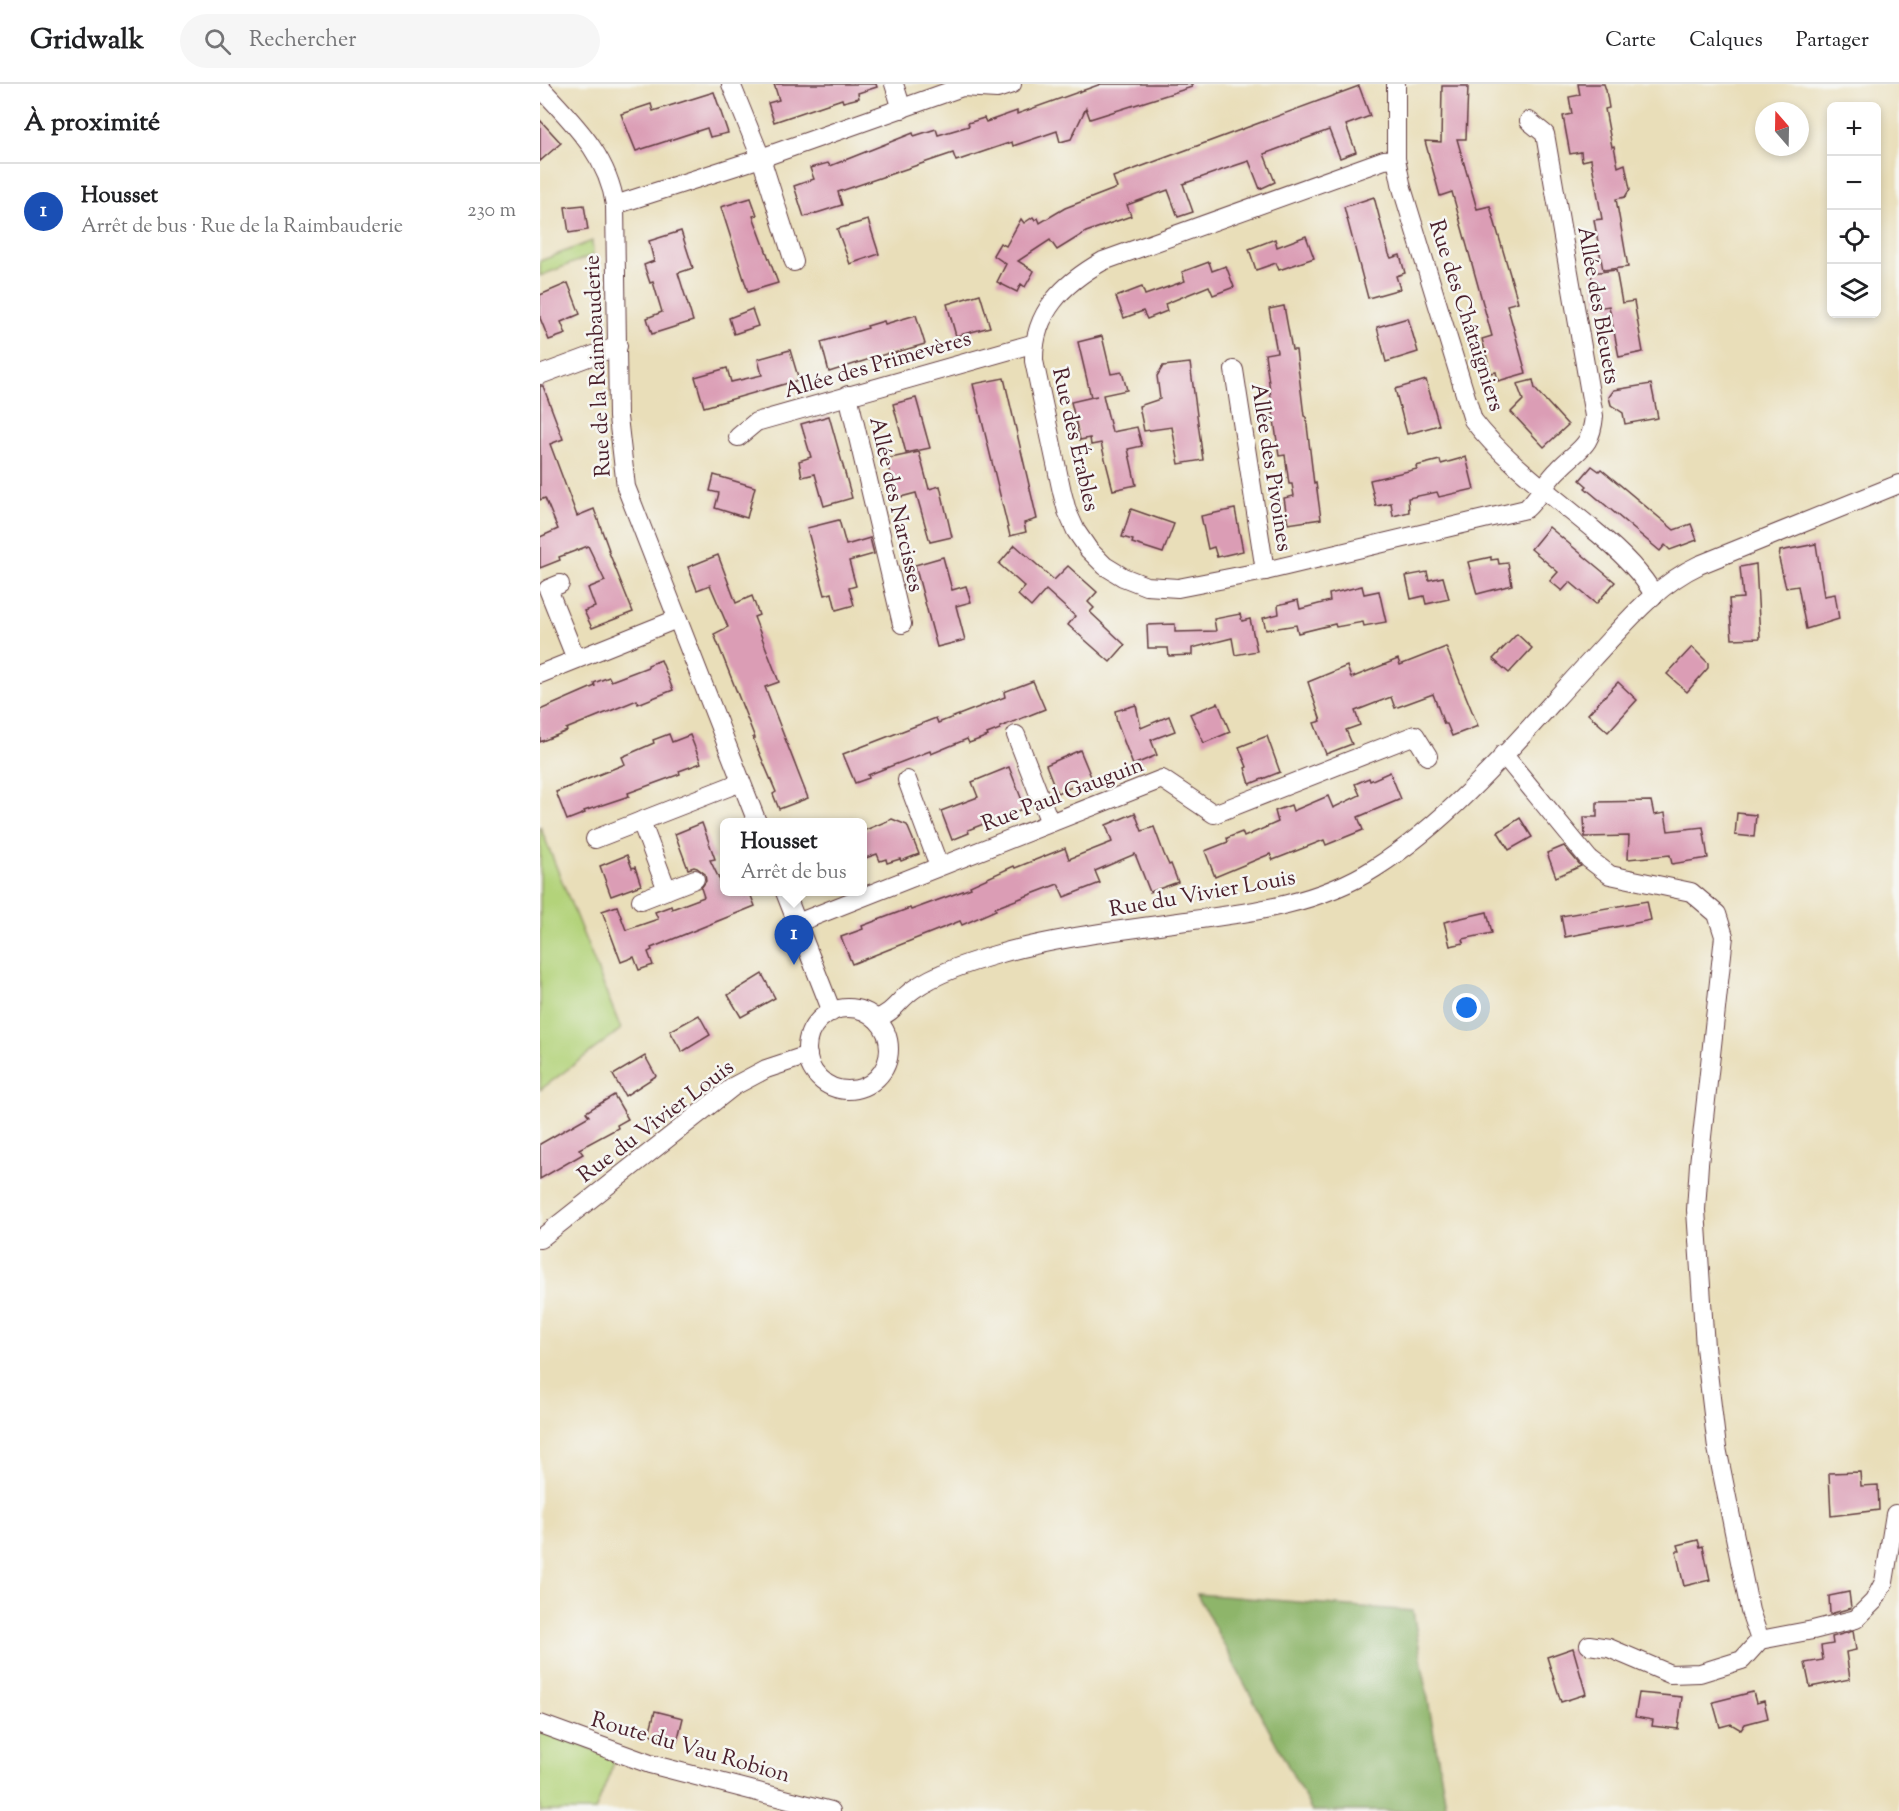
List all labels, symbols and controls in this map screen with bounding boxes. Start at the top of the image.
search box [180,14,600,68]
text: Gridwalk [30,21,144,61]
icon: search [201,25,234,58]
text: Rechercher [249,25,356,57]
text: Carte [1605,26,1656,56]
text: Calques [1689,26,1763,56]
text: Partager [1796,26,1869,56]
north arrow [1755,102,1809,156]
map controls [1827,102,1881,318]
button: + [1827,102,1881,156]
text: À proximité [24,105,160,142]
button: − [1827,156,1881,210]
text: Housset [81,181,158,213]
text: 1 [40,197,47,226]
text: 230 m [467,197,516,226]
button: locate [1827,210,1881,264]
text: Arrêt de bus · Rue de la Raimbauderie [81,213,403,242]
street label: Rue des Châtaigniers [1419,216,1511,416]
street label: Allée des Bleuets [1567,224,1627,387]
street label: Rue de la Raimbauderie [577,254,621,478]
button: layers [1827,264,1881,318]
street label: Allée des Primevères [780,324,975,408]
street label: Rue des Érables [1042,364,1107,515]
street label: Allée des Pivoines [1241,381,1299,554]
street label: Allée des Narcisses [859,414,931,595]
street label: Rue Paul Gauguin [977,750,1149,841]
popup [720,818,867,896]
text: Housset [740,827,817,859]
text: Arrêt de bus [740,859,847,888]
street label: Rue du Vivier Louis [1107,863,1298,927]
pin: 1 [774,916,814,965]
your location [1452,993,1481,1022]
street label: Rue du Vivier Louis [572,1053,742,1192]
street label: Route du Vau Robion [587,1705,793,1793]

